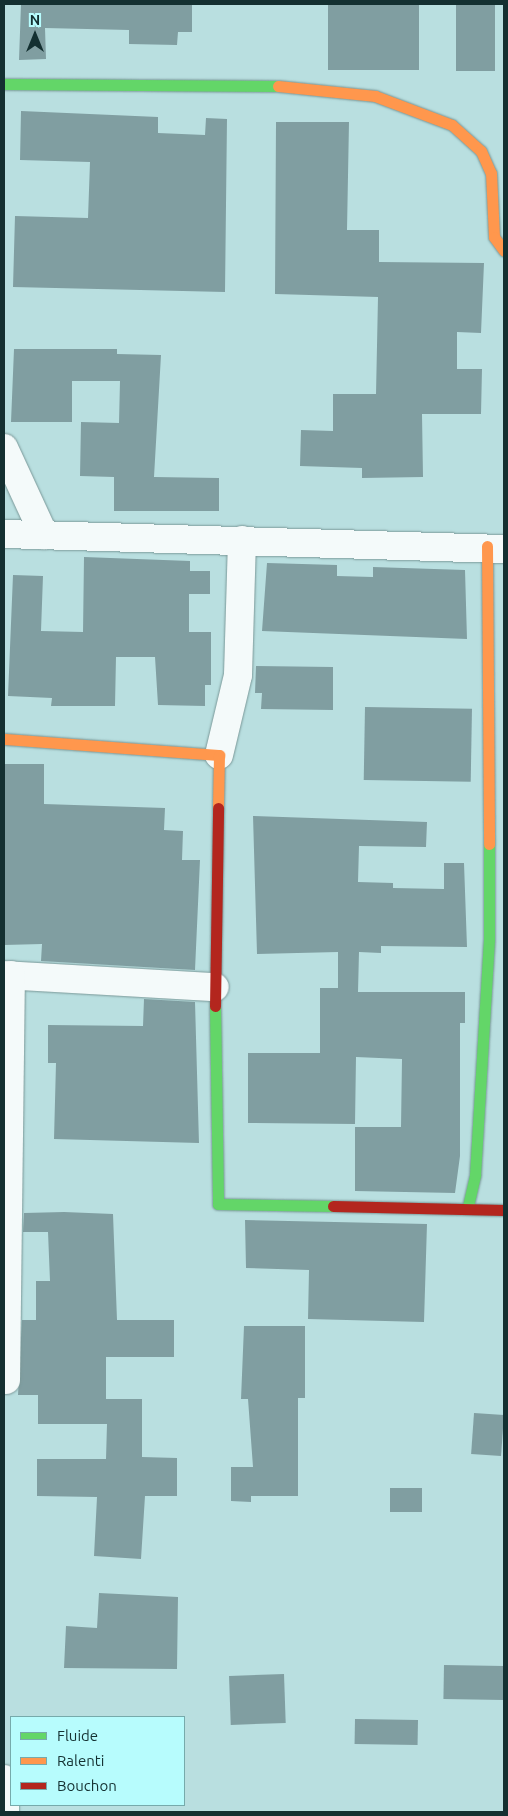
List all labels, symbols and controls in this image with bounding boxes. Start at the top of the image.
north arrow [10,10,60,60]
text: N [30,12,40,28]
legend [10,1716,185,1806]
text: Fluide [57,1727,98,1744]
text: Ralenti [57,1752,104,1769]
text: Bouchon [57,1777,117,1794]

